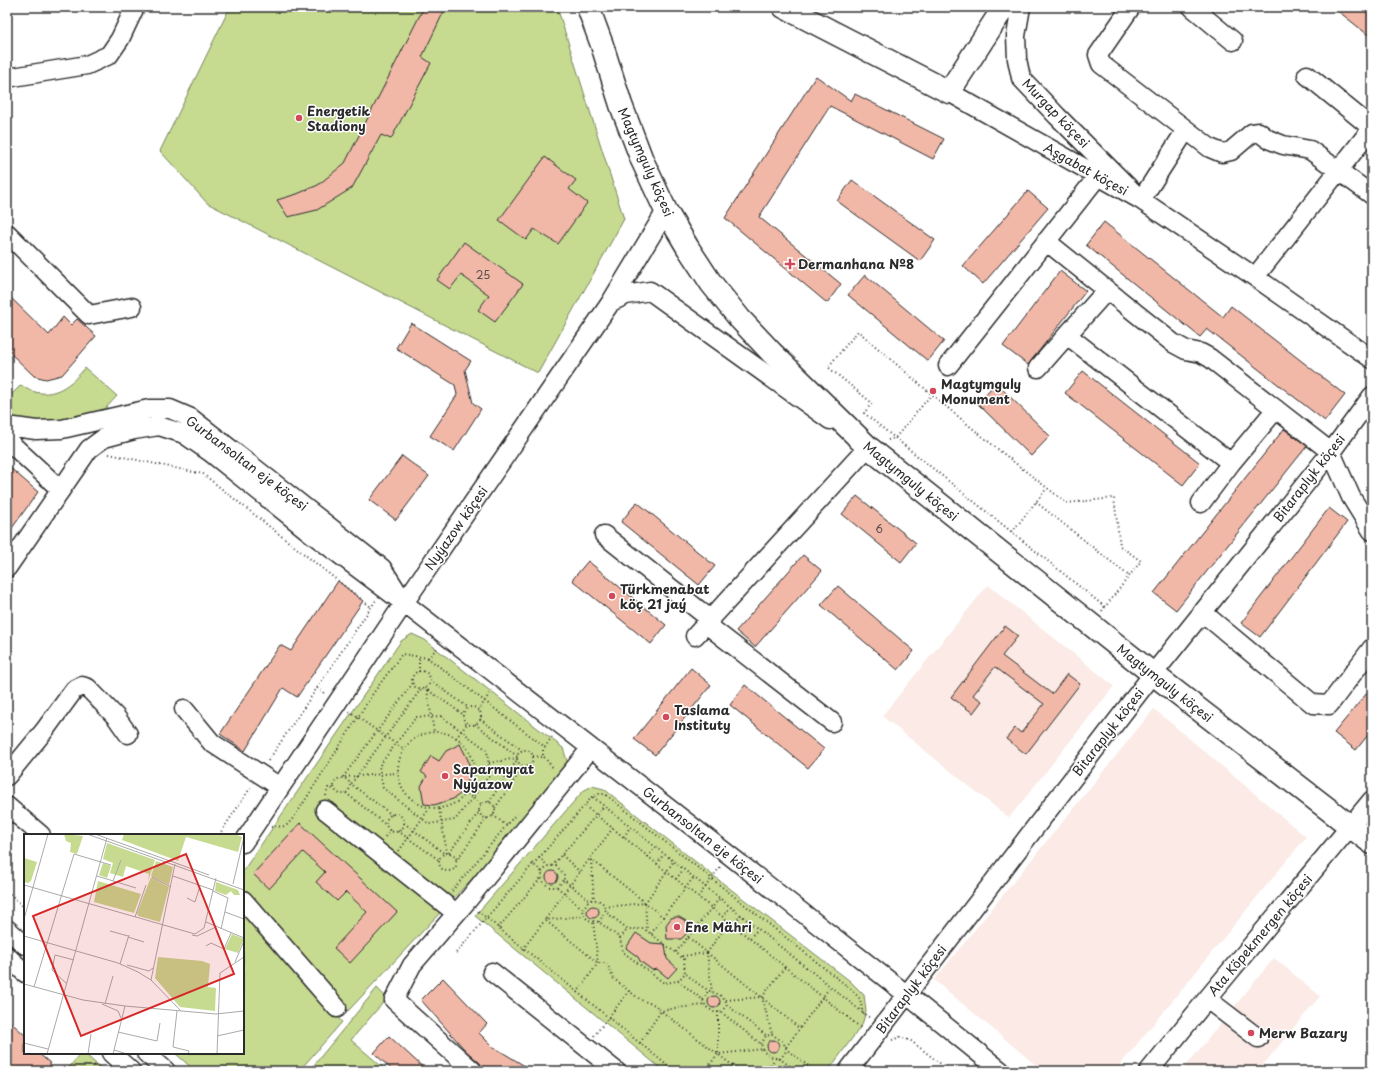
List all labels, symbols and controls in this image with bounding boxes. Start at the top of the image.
street label: Murgap köçesi [1018,74,1094,152]
place label: Energetik Stadiony [307,101,371,135]
street label: Magtymguly köçesi [614,104,679,219]
marker: Energetik Stadiony [294,113,304,123]
street label: Aşgabat köçesi [1041,137,1132,200]
place label: Dermanhana №8 [798,254,914,273]
marker: Dermanhana №8 [785,259,795,269]
house number: 25 [476,266,490,283]
place label: Magtymguly Monument [941,374,1021,408]
marker: Magtymguly Monument [928,386,938,396]
street label: Gurbansoltan eje köçesi [182,410,312,515]
street label: Bitaraplyk köçesi [1268,430,1349,526]
street label: Magtymguly köçesi [860,436,963,525]
street label: Nyýazow köçesi [420,482,492,574]
house number: 6 [875,520,883,537]
place label: Türkmenabat köç 21 jaý [620,579,710,613]
marker: Türkmenabat köç 21 jaý [607,591,617,601]
street label: Magtymguly köçesi [1113,639,1217,726]
street label: Bitaraplyk köçesi [1067,684,1148,780]
place label: Taslama Instituty [674,700,731,734]
marker: Taslama Instituty [661,712,671,722]
place label: Saparmyrat Nyýazow [453,759,534,793]
marker: Saparmyrat Nyýazow [440,771,450,781]
street label: Gurbansoltan eje köçesi [639,781,768,888]
inset map [24,834,244,1054]
street label: Ata Köpekmergen köçesi [1203,870,1316,999]
place label: Ene Mähri [685,917,752,936]
marker: Ene Mähri [672,922,682,932]
street label: Bitaraplyk köçesi [871,940,950,1037]
place label: Merw Bazary [1259,1023,1348,1042]
marker: Merw Bazary [1246,1028,1256,1038]

